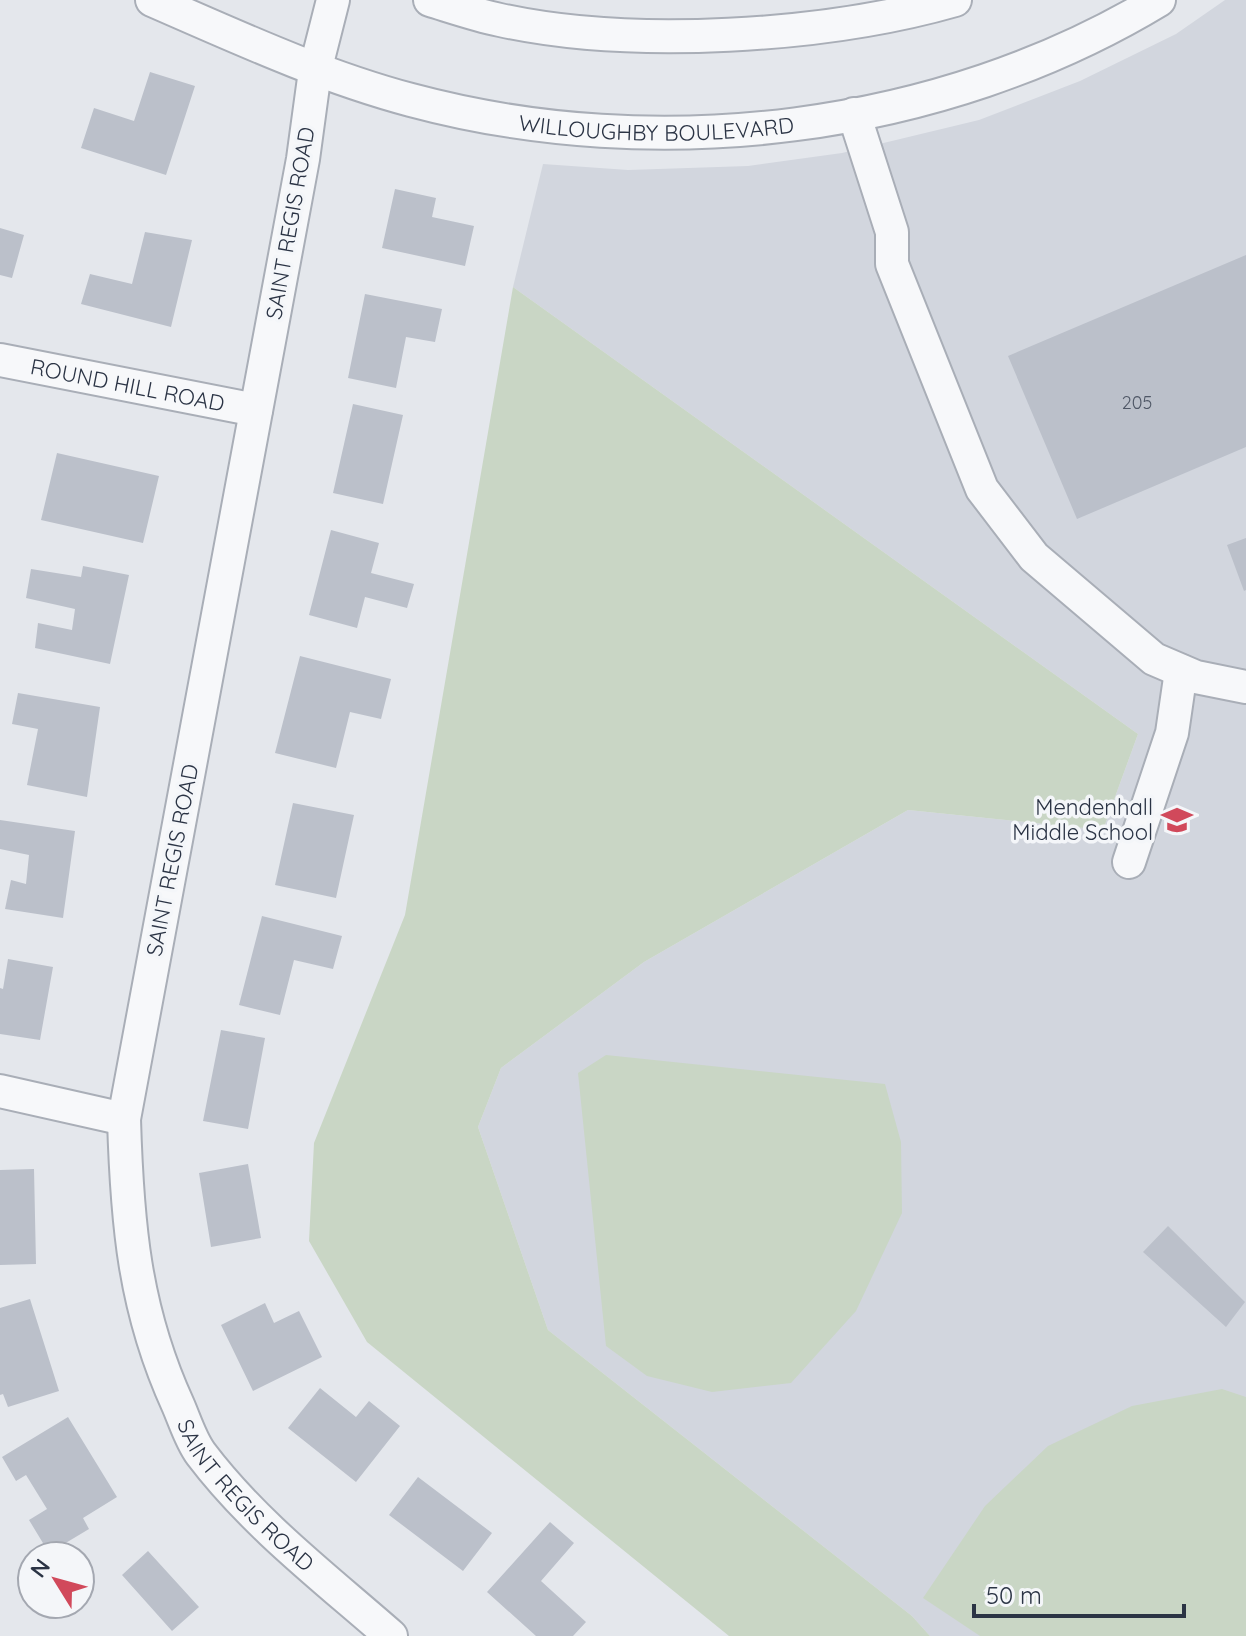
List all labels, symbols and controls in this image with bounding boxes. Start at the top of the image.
street label: WILLOUGHBY BOULEVARD [517,108,795,147]
street label: SAINT REGIS ROAD [259,124,321,322]
street label: ROUND HILL ROAD [28,352,227,418]
house number: 205 [1122,391,1152,414]
street label: SAINT REGIS ROAD [140,762,204,958]
place label: Mendenhall Middle School [1012,793,1153,846]
school or university icon: Mendenhall Middle School [1160,803,1194,837]
street label: SAINT REGIS ROAD [171,1415,320,1577]
north arrow [16,1540,96,1620]
text: N [24,1553,56,1583]
scale bar [974,1568,1184,1618]
text: 50 m [986,1580,1042,1610]

